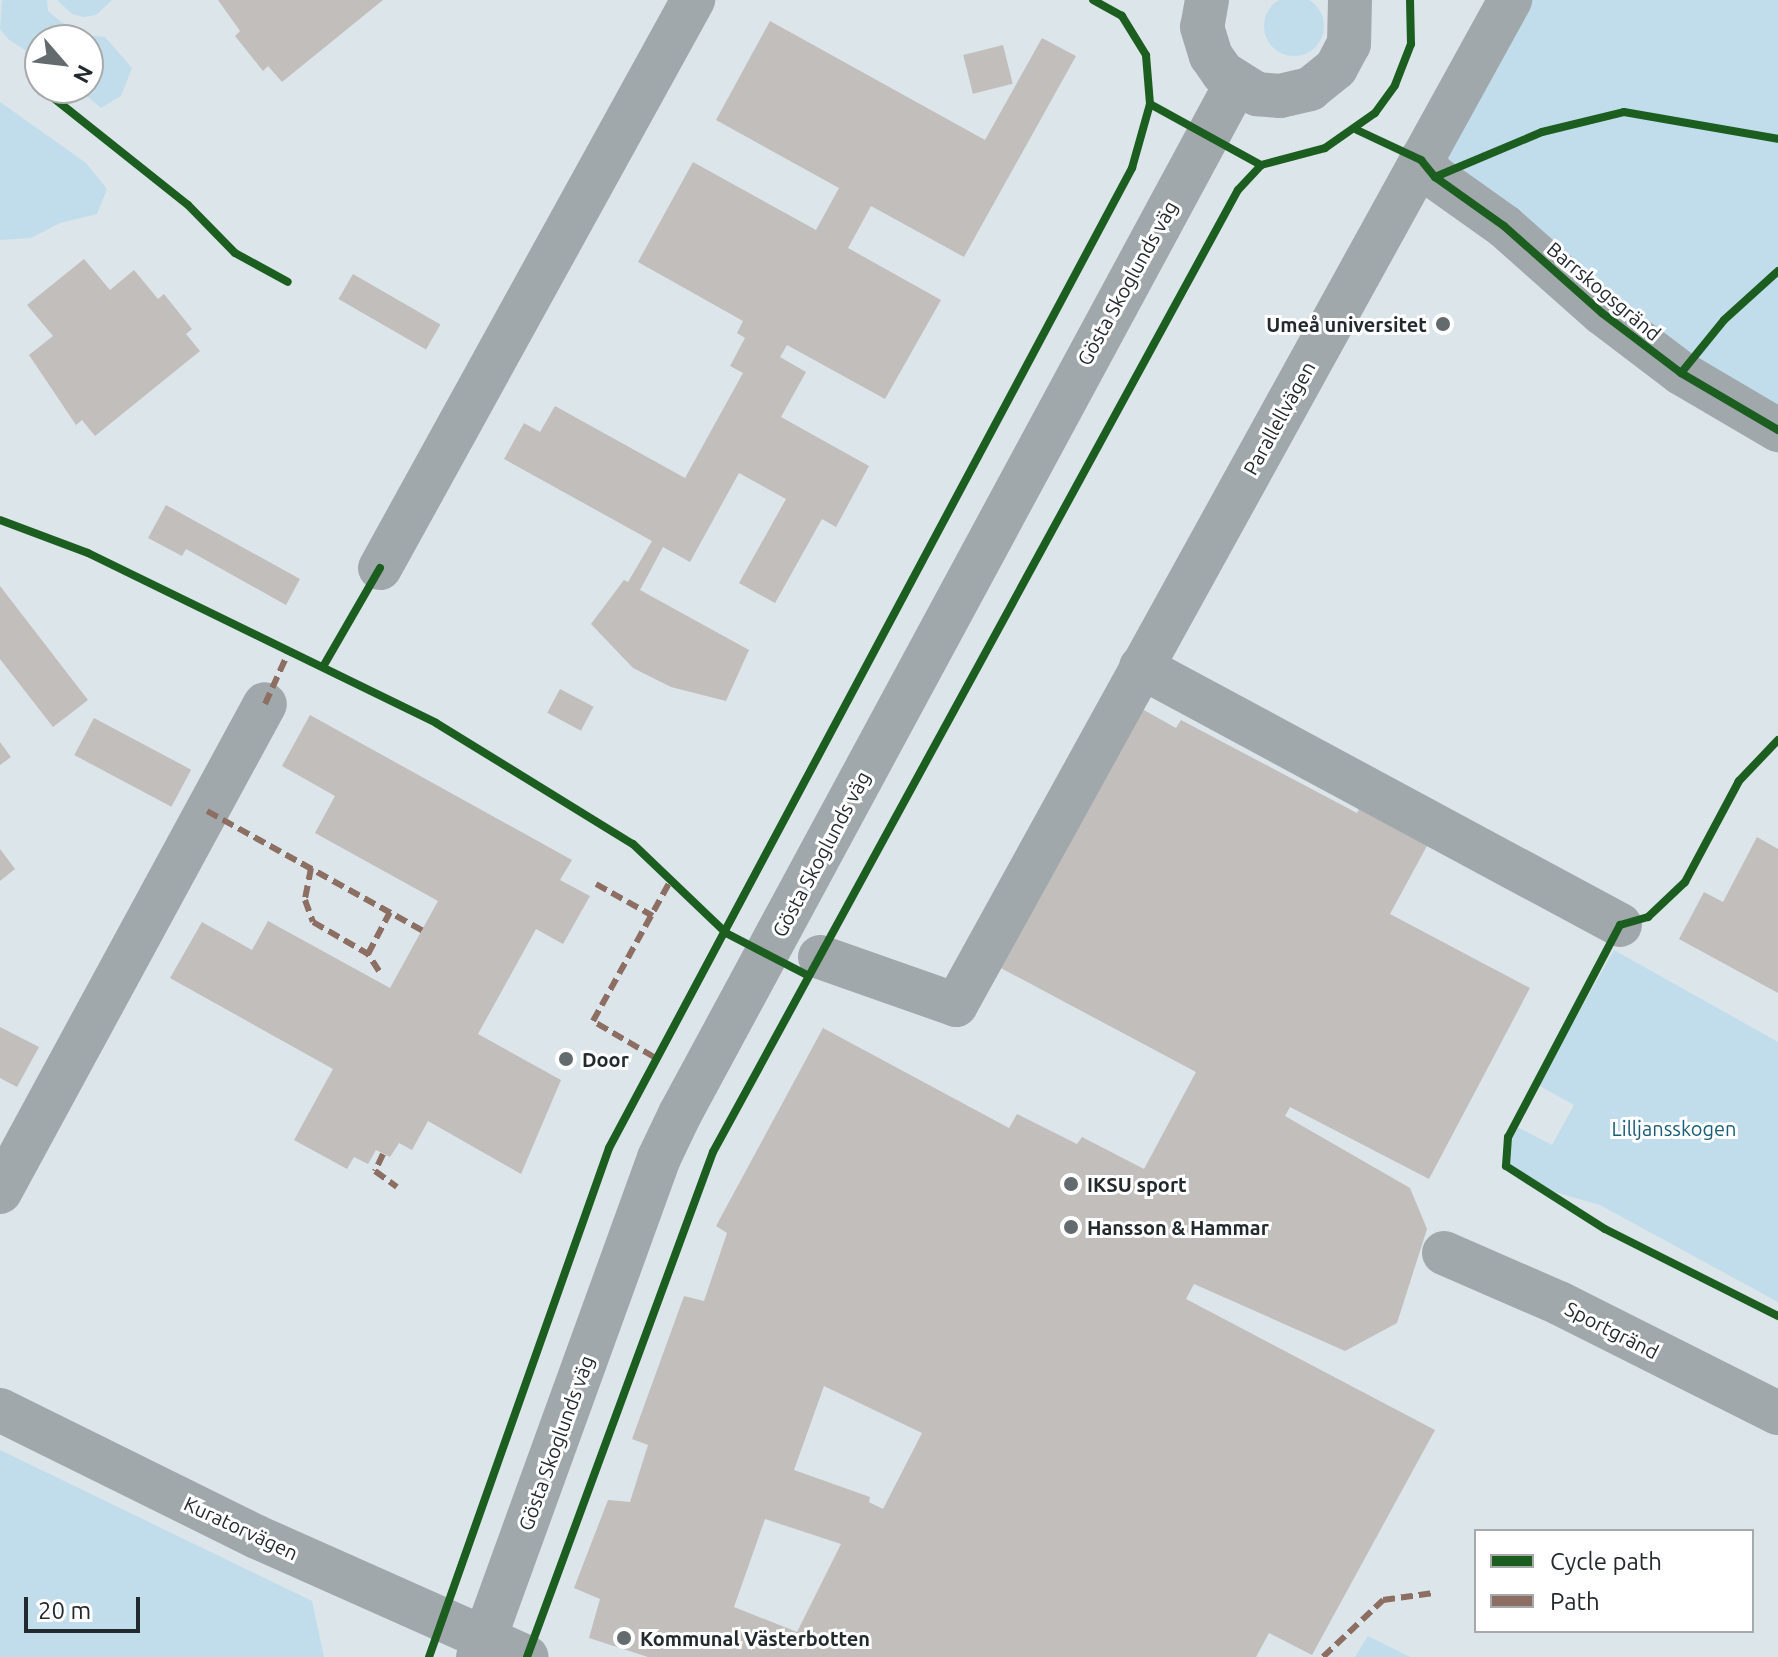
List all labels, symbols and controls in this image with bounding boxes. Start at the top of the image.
north arrow [24,24,104,104]
text: N [69,61,99,88]
street label: Gösta Skoglunds väg [1072,197,1182,369]
street label: Barrskogsgränd [1542,237,1666,345]
place label: Umeå universitet [1266,312,1427,336]
marker: Umeå universitet [1434,315,1452,333]
street label: Parallellvägen [1238,357,1320,479]
street label: Gösta Skoglunds väg [767,767,875,941]
place label: Door [582,1047,629,1071]
marker: Door [557,1050,575,1068]
park label: Lilljansskogen [1612,1116,1736,1140]
place label: IKSU sport [1087,1172,1187,1196]
marker: IKSU sport [1062,1175,1080,1193]
place label: Hansson & Hammar [1087,1215,1269,1239]
marker: Hansson & Hammar [1062,1218,1080,1236]
street label: Sportgränd [1561,1296,1663,1364]
street label: Gösta Skoglunds väg [513,1352,599,1534]
street label: Kuratorvägen [180,1491,302,1565]
legend [1474,1529,1754,1633]
text: Cycle path [1550,1548,1662,1575]
scale bar [28,1581,144,1631]
text: Path [1550,1588,1600,1615]
text: 20 m [38,1597,91,1624]
place label: Kommunal Västerbotten [640,1626,870,1650]
marker: Kommunal Västerbotten [615,1629,633,1647]

